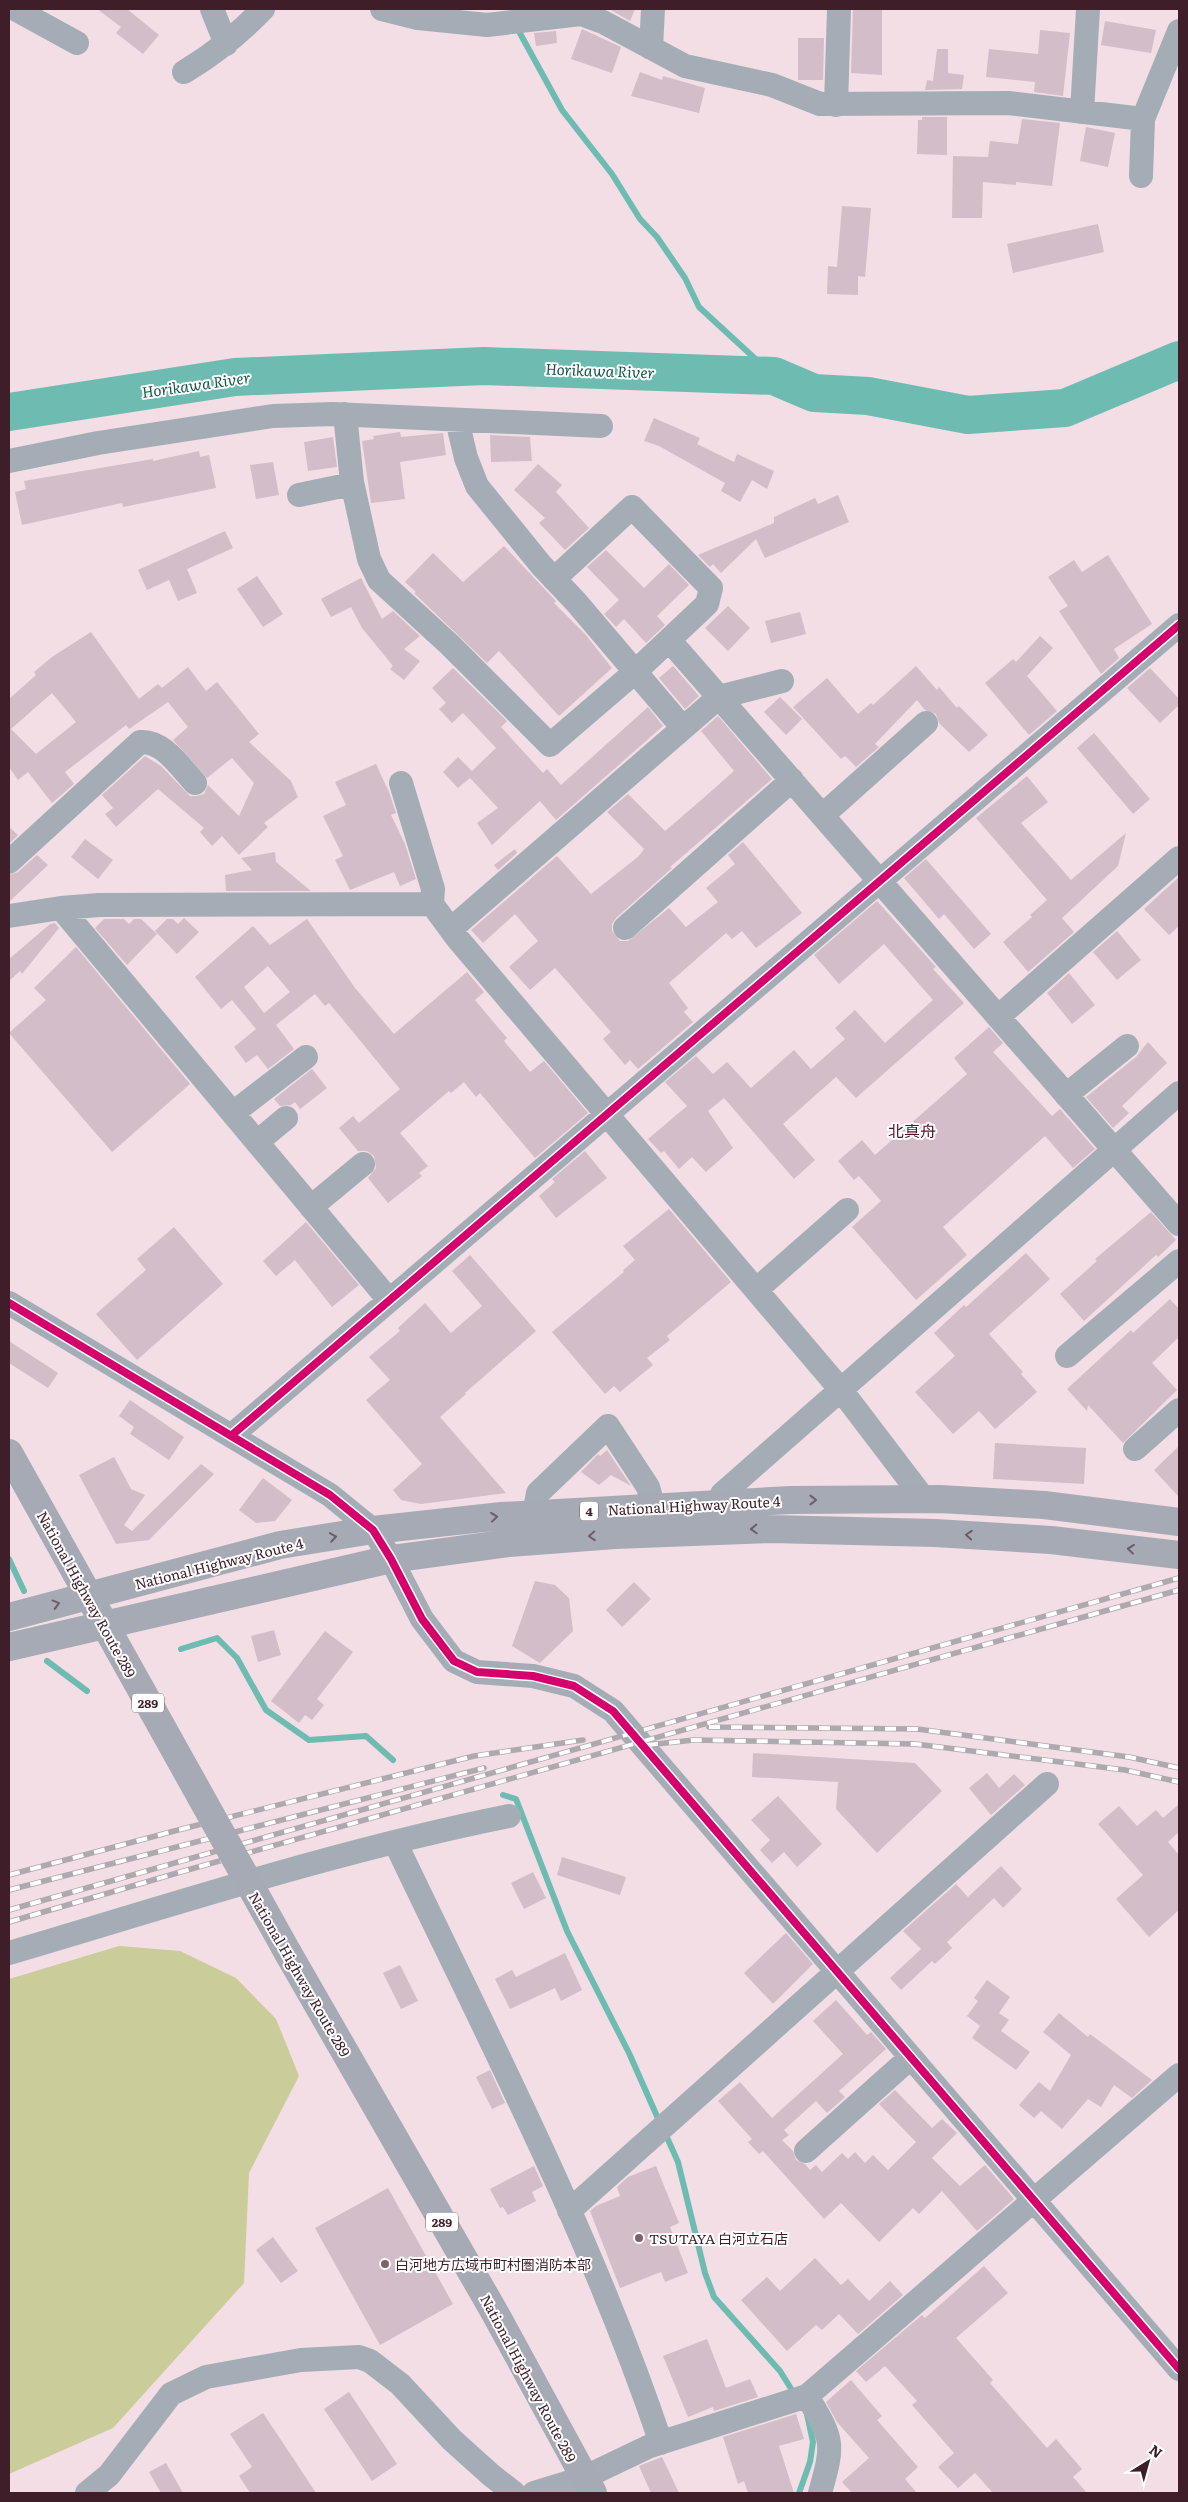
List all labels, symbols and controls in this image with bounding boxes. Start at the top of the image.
water label: Horikawa River [545,357,655,383]
water label: Horikawa River [140,365,252,403]
district label: 北真舟 [888,1118,936,1142]
street label: National Highway Route 4 [607,1490,781,1520]
one-way arrow [810,1495,818,1505]
road number: 4 [580,1502,598,1520]
street label: National Highway Route 289 [33,1507,141,1681]
one-way arrow [490,1512,498,1523]
one-way arrow [750,1524,758,1535]
one-way arrow [965,1529,973,1540]
one-way arrow [588,1531,596,1542]
street label: National Highway Route 4 [133,1532,306,1594]
one-way arrow [328,1532,337,1542]
one-way arrow [1127,1544,1135,1555]
one-way arrow [51,1599,60,1610]
road number: 289 [132,1694,164,1712]
street label: National Highway Route 289 [245,1888,355,2060]
road number: 289 [426,2212,458,2232]
place label: TSUTAYA 白河立石店 [649,2228,788,2248]
marker: TSUTAYA 白河立石店 [633,2232,645,2244]
place label: 白河地方広域市町村圏消防本部 [395,2254,591,2274]
marker: 白河地方広域市町村圏消防本部 [379,2258,391,2270]
street label: National Highway Route 289 [476,2291,582,2465]
north arrow [1123,2437,1173,2487]
text: N [1146,2439,1167,2462]

